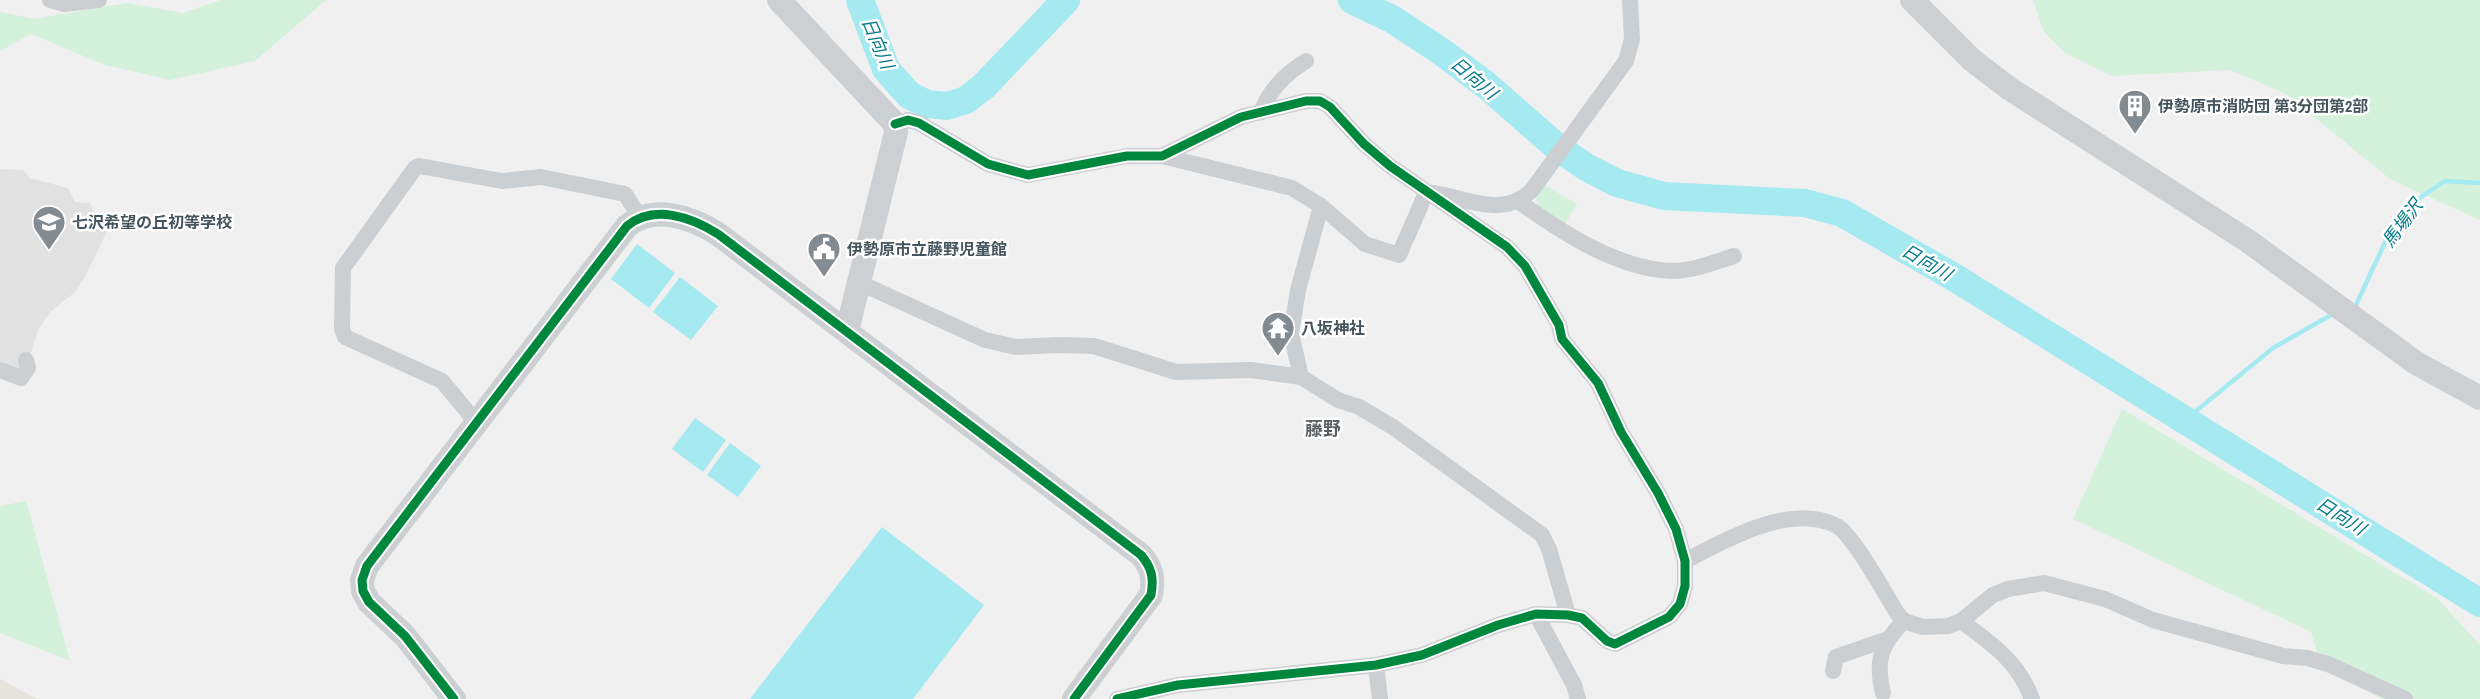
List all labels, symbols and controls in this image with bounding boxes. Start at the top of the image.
water label: 日向川 [856,13,901,75]
water label: 日向川 [1445,51,1504,106]
building icon: 伊勢原市消防団 第3分団第2部 [2117,88,2153,135]
place label: 伊勢原市消防団 第3分団第2部 [2157,95,2368,117]
water label: 馬場沢 [2376,192,2429,252]
school or university icon: 七沢希望の丘初等学校 [31,204,67,251]
place label: 七沢希望の丘初等学校 [72,211,232,233]
public building icon: 伊勢原市立藤野児童館 [806,231,842,278]
place label: 伊勢原市立藤野児童館 [846,238,1007,260]
water label: 日向川 [1897,238,1958,287]
temple icon: 八坂神社 [1260,310,1296,357]
place label: 八坂神社 [1301,317,1365,339]
district label: 藤野 [1305,416,1341,441]
water label: 日向川 [2311,491,2372,542]

